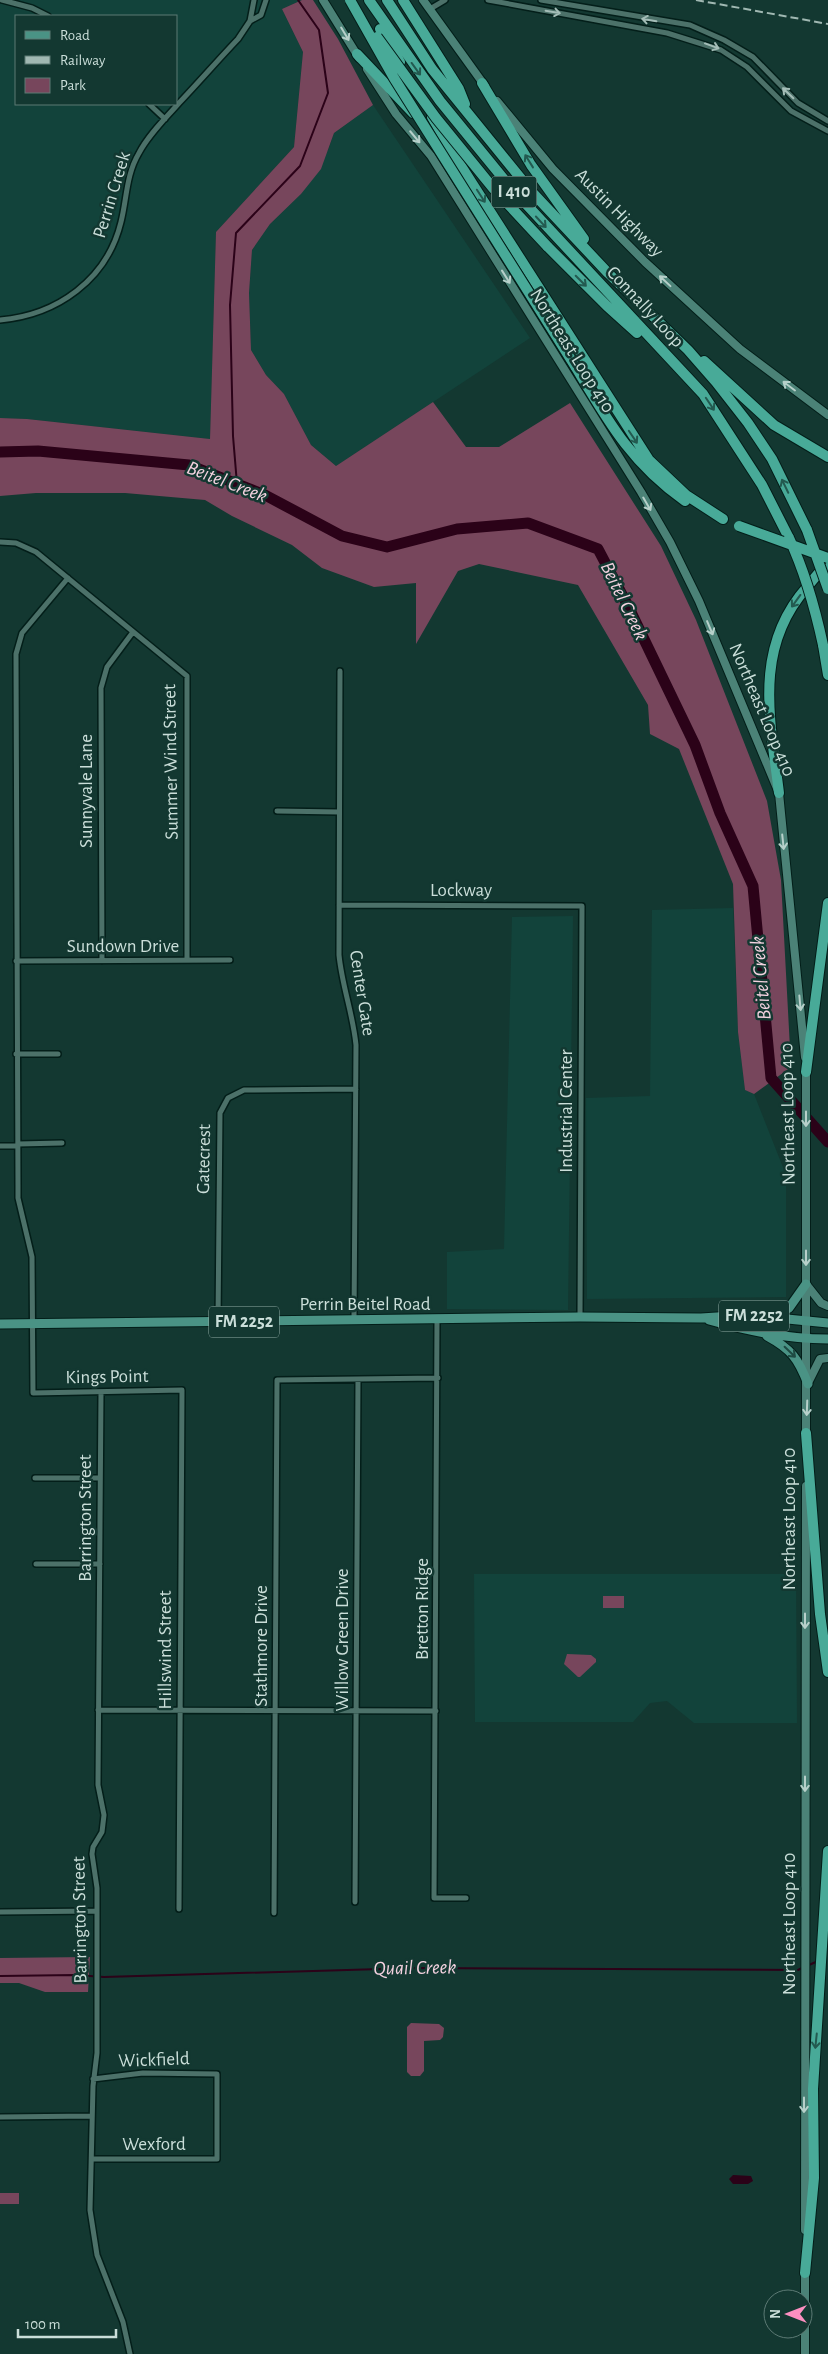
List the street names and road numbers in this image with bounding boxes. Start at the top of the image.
street label: Perrin Creek [90,149,134,241]
street label: Austin Highway [571,165,667,261]
road number: I 410 [492,176,536,208]
street label: Connally Loop [603,263,687,351]
street label: Northeast Loop 410 [526,286,618,416]
street label: Northeast Loop 410 [725,641,799,779]
street label: Summer Wind Street [160,684,182,840]
street label: Sunnyvale Lane [77,734,96,848]
street label: Lockway [430,881,492,900]
street label: Sundown Drive [67,937,179,956]
street label: Center Gate [346,949,378,1037]
street label: Northeast Loop 410 [777,1043,799,1185]
street label: Industrial Center [557,1049,576,1173]
street label: Gatecrest [194,1124,214,1194]
street label: Perrin Beitel Road [299,1295,431,1314]
road number: FM 2252 [719,1300,789,1332]
road number: FM 2252 [209,1306,279,1338]
street label: Kings Point [65,1367,149,1387]
street label: Northeast Loop 410 [780,1448,799,1590]
street label: Barrington Street [76,1454,95,1582]
street label: Bretton Ridge [413,1558,432,1660]
street label: Willow Green Drive [333,1568,352,1712]
street label: Stathmore Drive [252,1585,271,1707]
street label: Hillswind Street [156,1591,175,1709]
street label: Northeast Loop 410 [780,1853,799,1995]
street label: Barrington Street [69,1856,91,1984]
street label: Wickfield [118,2049,190,2071]
street label: Wexford [122,2135,186,2154]

